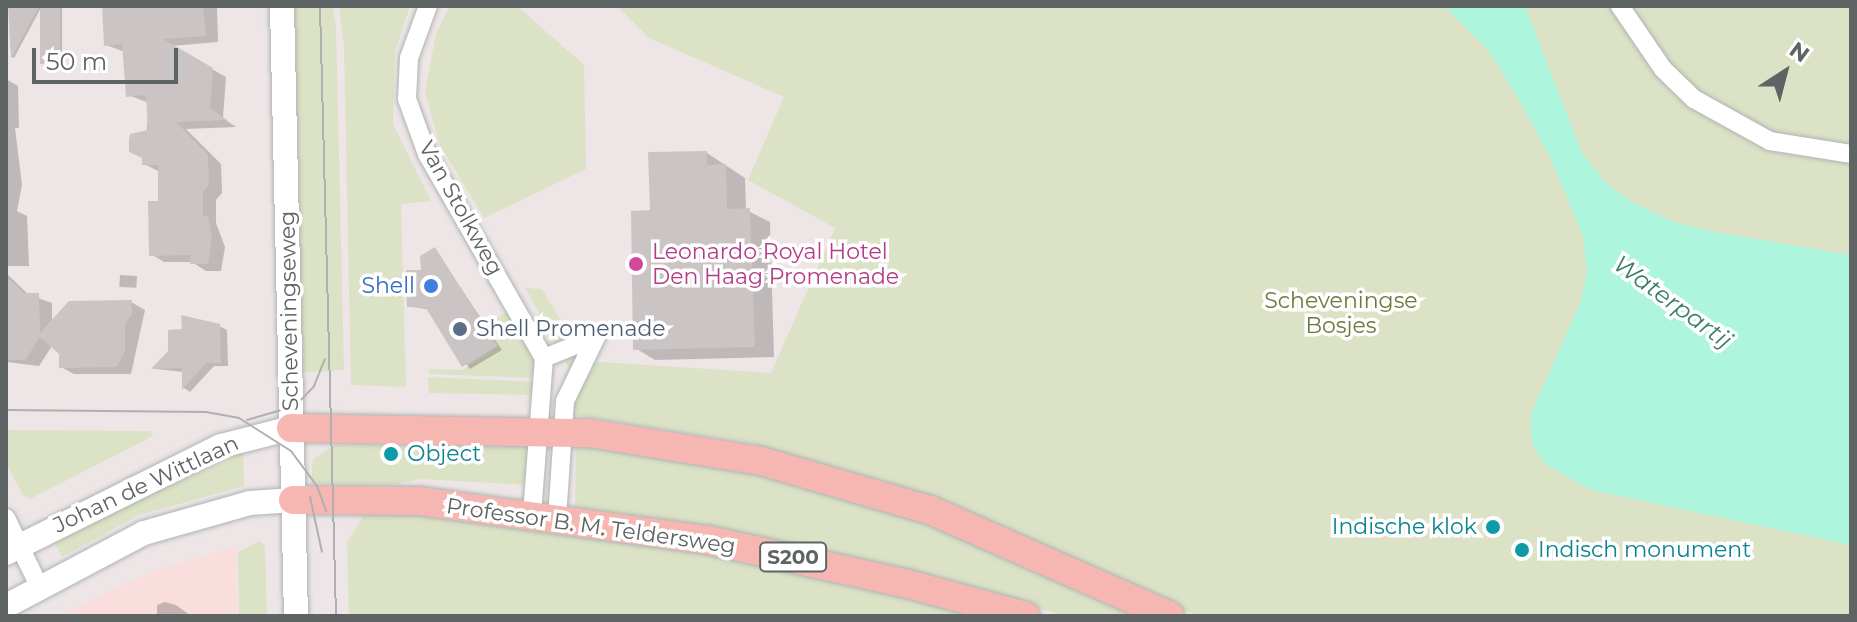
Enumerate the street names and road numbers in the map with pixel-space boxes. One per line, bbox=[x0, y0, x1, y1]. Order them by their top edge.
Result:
street label: Van Stolkweg bbox=[413, 136, 509, 280]
street label: Scheveningseweg bbox=[274, 211, 304, 411]
street label: Johan de Wittlaan bbox=[49, 429, 243, 539]
street label: Professor B. M. Teldersweg bbox=[445, 493, 737, 559]
road number: S200 bbox=[759, 541, 827, 573]

